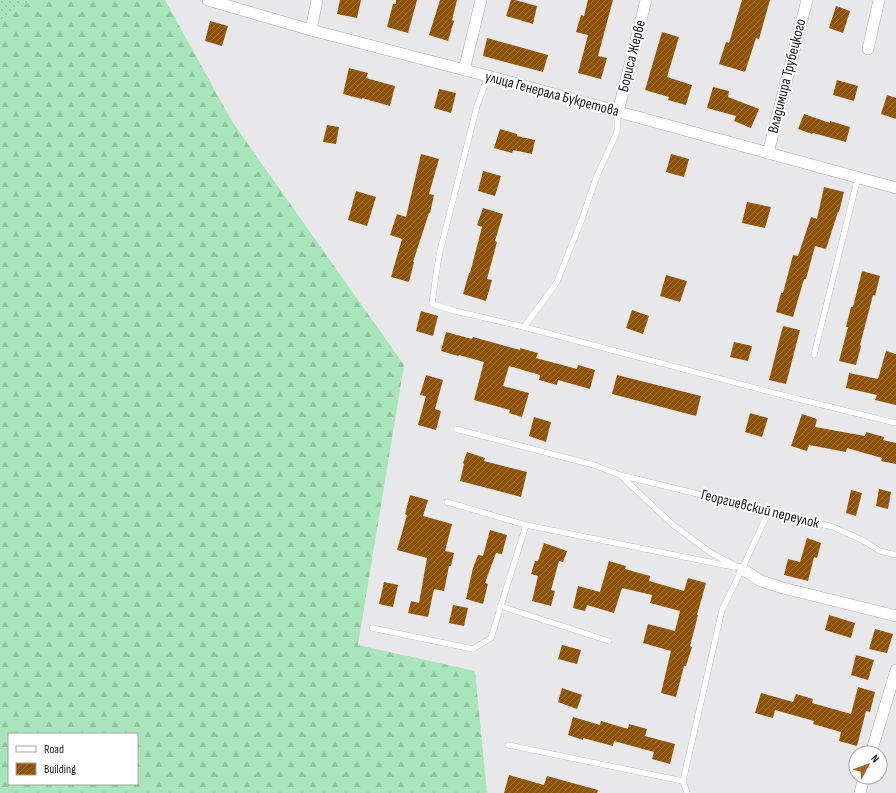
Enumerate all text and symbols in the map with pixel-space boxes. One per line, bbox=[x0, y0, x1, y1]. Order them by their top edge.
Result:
street label: Владимира Трубецкого bbox=[764, 17, 810, 135]
street label: Бориса Жерве bbox=[614, 18, 650, 94]
street label: улица Генерала Букретова bbox=[483, 67, 621, 121]
street label: Георгиевский переулок bbox=[699, 485, 821, 533]
legend bbox=[8, 733, 138, 785]
text: Road bbox=[44, 742, 64, 757]
north arrow bbox=[848, 745, 888, 785]
text: N bbox=[868, 752, 882, 765]
text: Building bbox=[44, 762, 76, 777]

